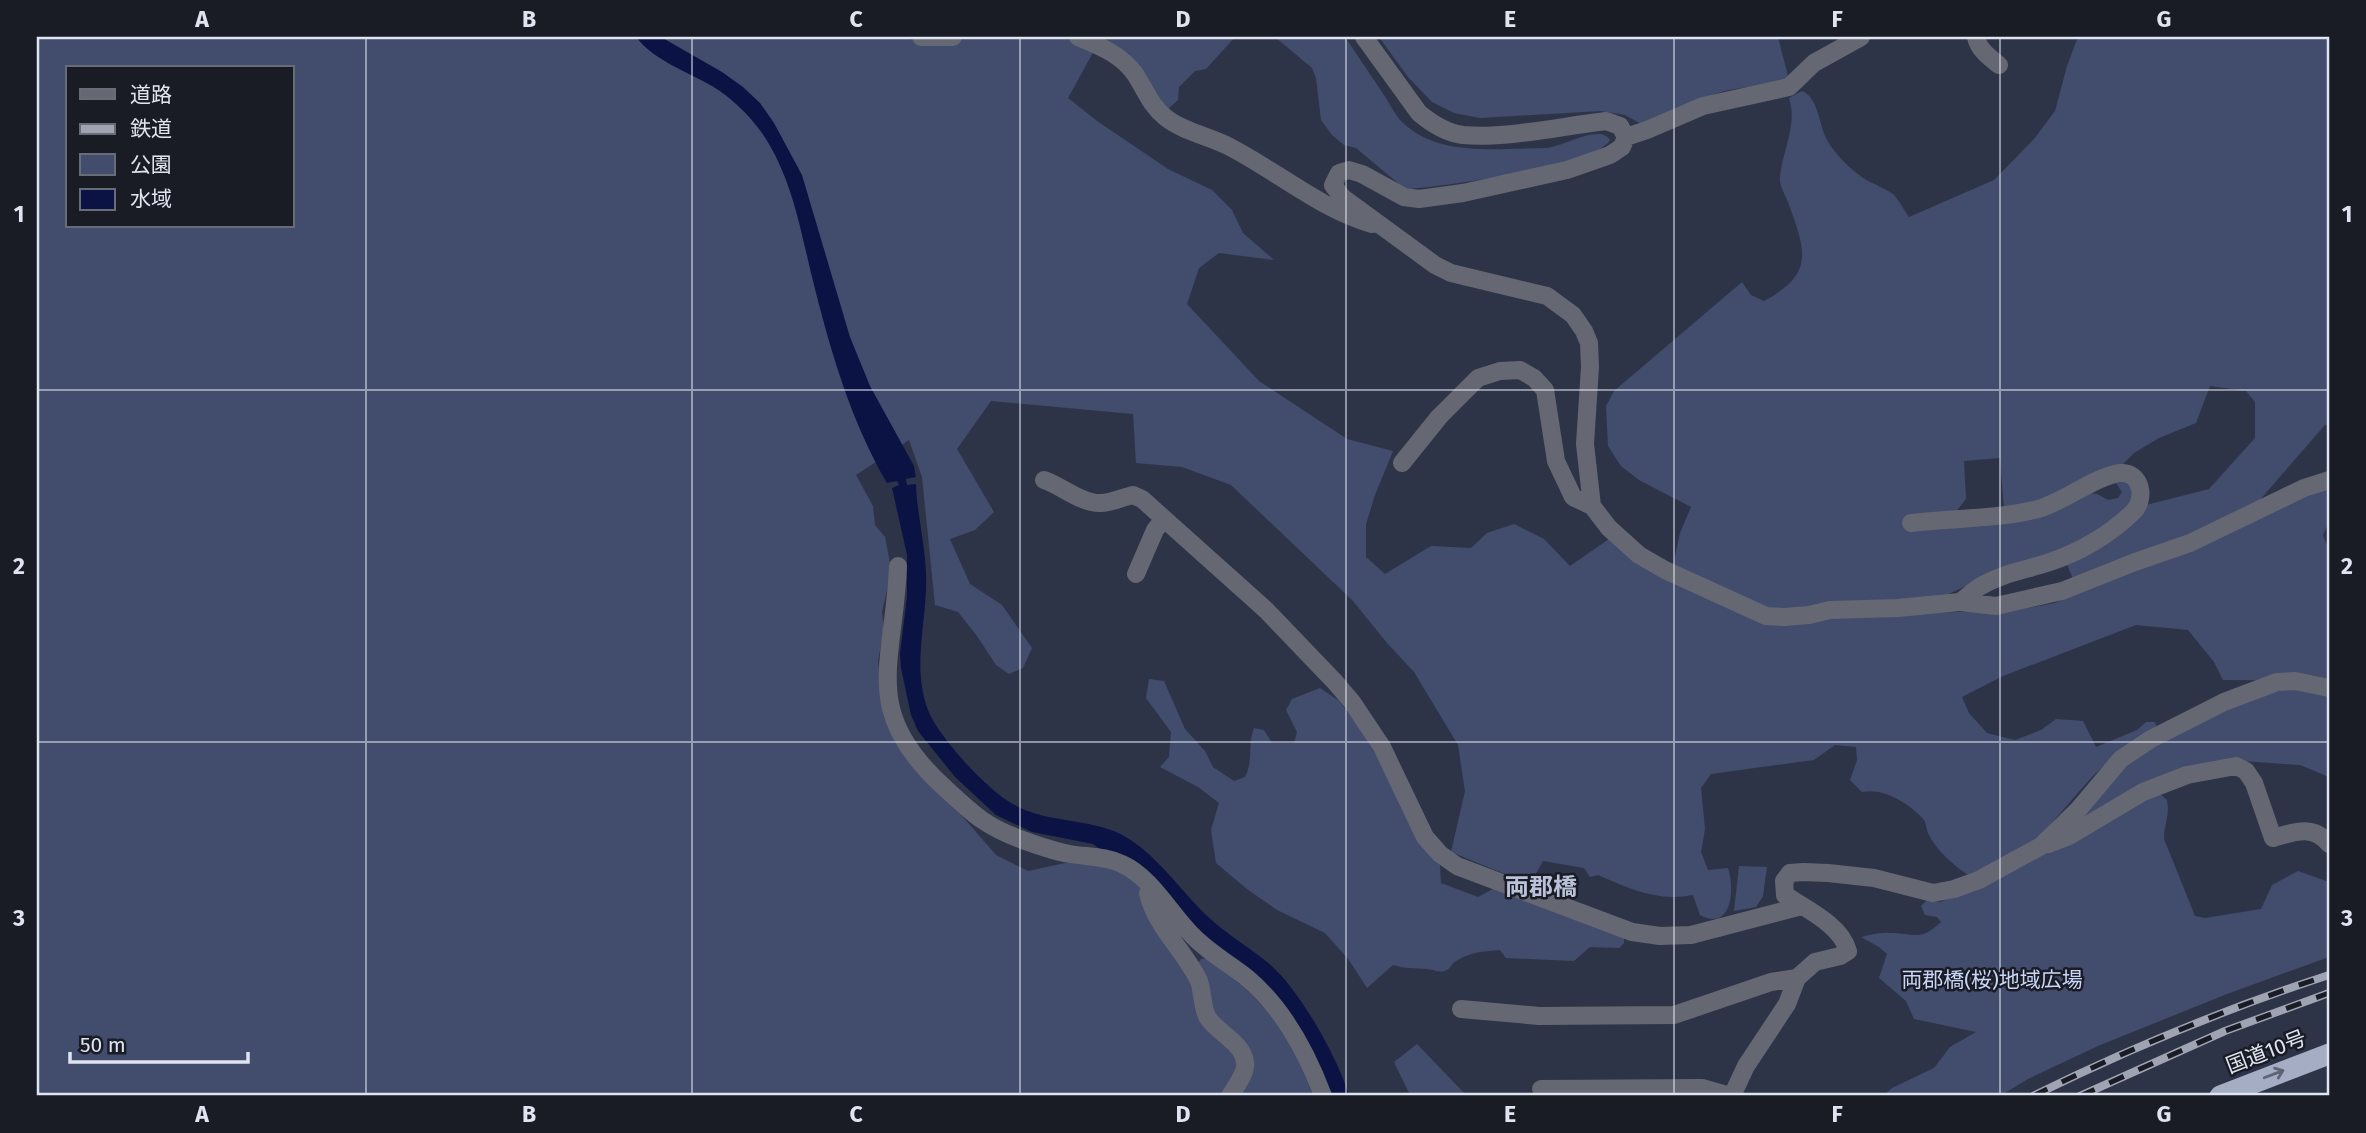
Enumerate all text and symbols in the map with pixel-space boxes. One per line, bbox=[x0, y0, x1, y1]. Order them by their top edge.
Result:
text: A bbox=[194, 5, 209, 33]
text: B bbox=[522, 5, 536, 33]
text: C bbox=[849, 5, 863, 33]
text: D bbox=[1176, 5, 1191, 33]
text: E bbox=[1504, 5, 1516, 33]
text: F bbox=[1831, 5, 1843, 33]
text: G bbox=[2157, 5, 2171, 33]
legend bbox=[66, 66, 294, 228]
text: 道路 bbox=[130, 82, 172, 108]
text: 鉄道 bbox=[130, 116, 172, 142]
text: 公園 bbox=[130, 152, 172, 178]
text: 水域 bbox=[130, 186, 172, 212]
text: 1 bbox=[14, 200, 24, 228]
text: 1 bbox=[2342, 200, 2352, 228]
text: 2 bbox=[13, 552, 25, 580]
text: 2 bbox=[2341, 552, 2353, 580]
district label: 両郡橋 bbox=[1505, 873, 1577, 901]
text: 3 bbox=[12, 904, 25, 932]
text: 3 bbox=[2340, 904, 2353, 932]
park label: 両郡橋(桜)地域広場 bbox=[1901, 967, 2083, 993]
scale bar bbox=[70, 1021, 248, 1065]
street label: 国道10号 bbox=[2222, 1025, 2310, 1079]
text: 50 m bbox=[80, 1032, 126, 1058]
one-way arrow bbox=[2263, 1067, 2285, 1080]
text: A bbox=[194, 1100, 209, 1128]
text: B bbox=[522, 1100, 536, 1128]
text: C bbox=[849, 1100, 863, 1128]
text: D bbox=[1176, 1100, 1191, 1128]
text: E bbox=[1504, 1100, 1516, 1128]
text: F bbox=[1831, 1100, 1843, 1128]
text: G bbox=[2157, 1100, 2171, 1128]

